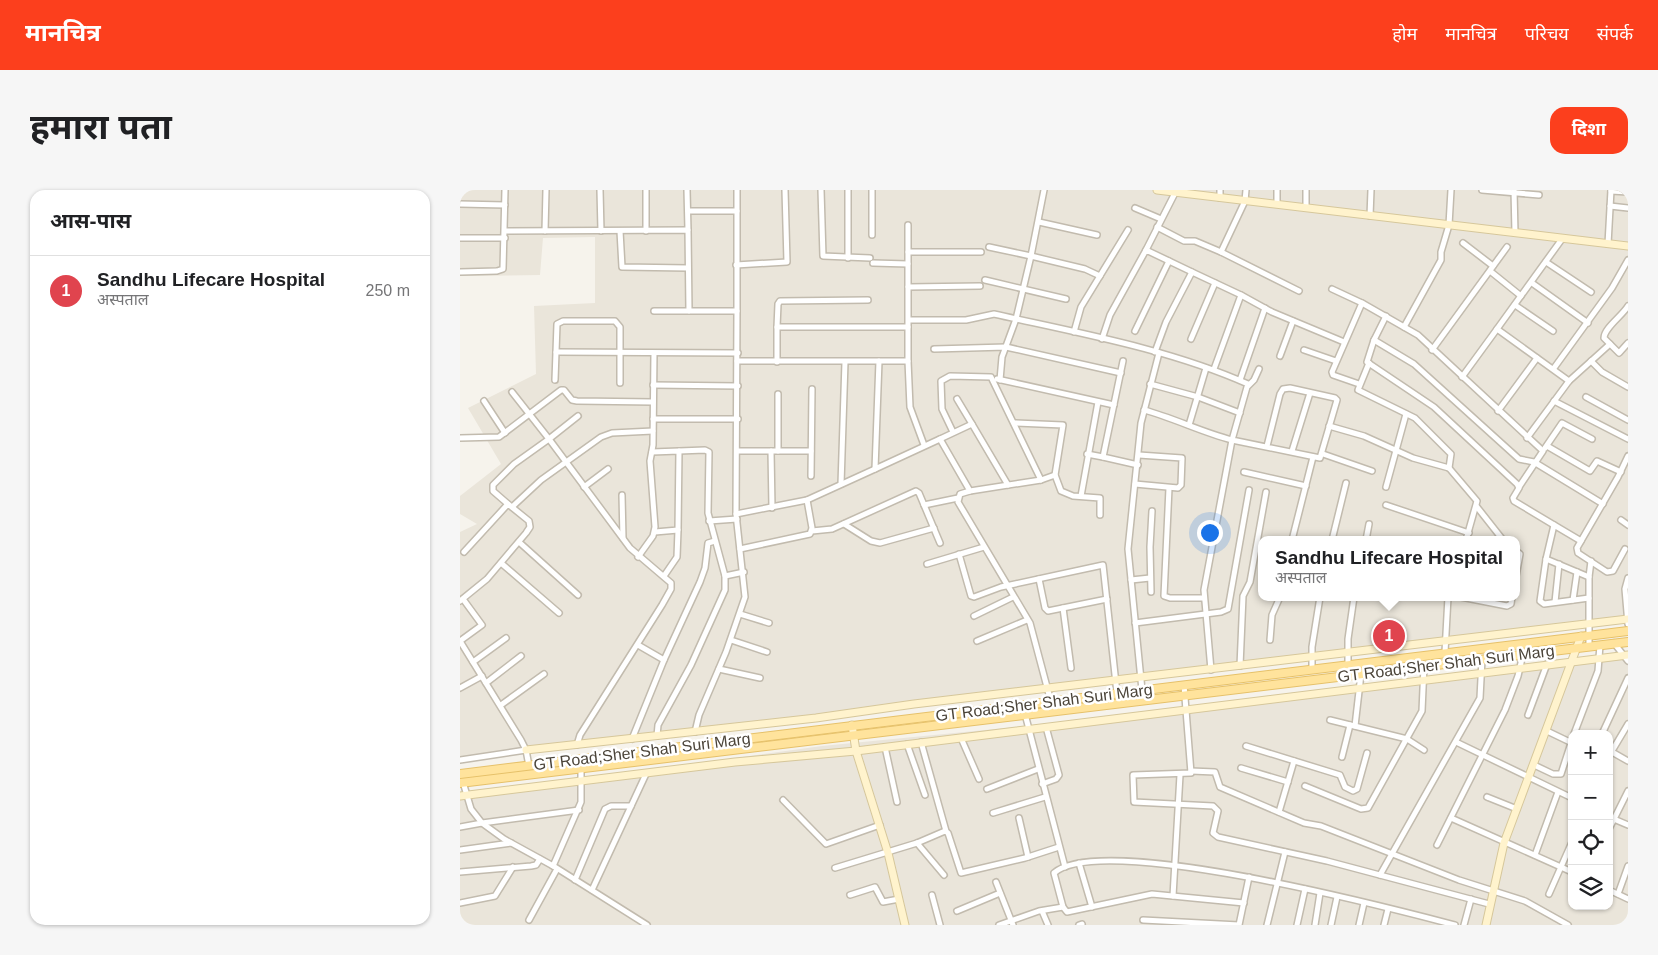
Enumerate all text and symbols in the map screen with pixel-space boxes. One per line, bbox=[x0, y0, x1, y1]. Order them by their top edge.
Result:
text: मानचित्र bbox=[25, 19, 101, 46]
text: होम bbox=[1392, 24, 1417, 44]
text: मानचित्र bbox=[1445, 24, 1497, 44]
text: परिचय bbox=[1525, 24, 1569, 44]
text: संपर्क bbox=[1597, 24, 1633, 44]
text: हमारा पता bbox=[30, 107, 172, 146]
button: दिशा bbox=[1550, 107, 1628, 154]
text: आस-पास bbox=[50, 209, 131, 232]
text: Sandhu Lifecare Hospital bbox=[97, 269, 325, 290]
text: 1 bbox=[62, 282, 70, 299]
text: 250 m bbox=[366, 282, 410, 299]
text: अस्पताल bbox=[97, 291, 149, 308]
your location bbox=[1197, 520, 1223, 546]
popup bbox=[1258, 536, 1520, 601]
text: Sandhu Lifecare Hospital bbox=[1275, 547, 1503, 568]
text: अस्पताल bbox=[1275, 569, 1327, 586]
pin: 1 bbox=[1373, 617, 1405, 655]
street label: GT Road;Sher Shah Suri Marg bbox=[1337, 642, 1556, 685]
street label: GT Road;Sher Shah Suri Marg bbox=[935, 681, 1154, 724]
street label: GT Road;Sher Shah Suri Marg bbox=[533, 730, 752, 773]
map controls bbox=[1568, 730, 1613, 910]
button: + bbox=[1568, 730, 1613, 775]
button: − bbox=[1568, 775, 1613, 820]
button: locate bbox=[1568, 820, 1613, 865]
button: layers bbox=[1568, 865, 1613, 910]

